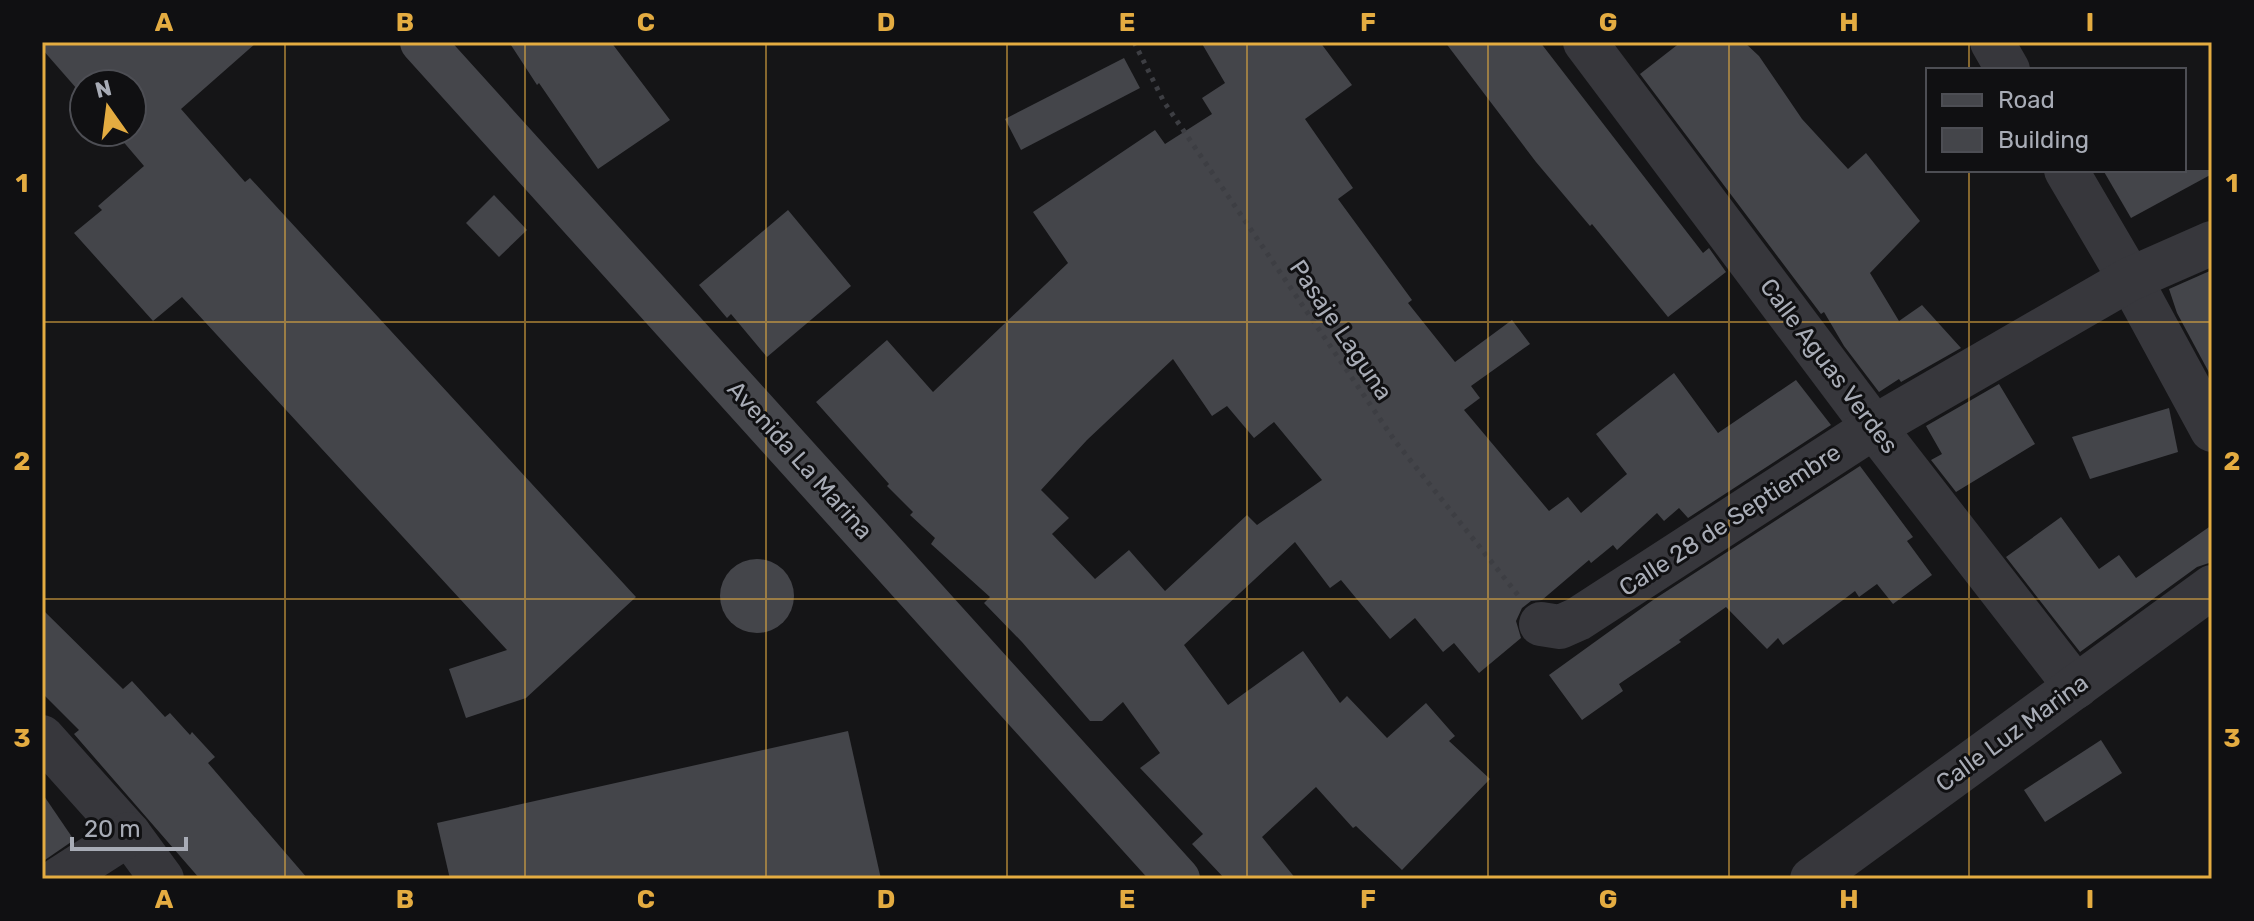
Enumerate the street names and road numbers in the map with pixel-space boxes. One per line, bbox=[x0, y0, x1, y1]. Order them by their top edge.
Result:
street label: Pasaje Laguna bbox=[1284, 255, 1398, 405]
street label: Calle Aguas Verdes bbox=[1754, 273, 1904, 459]
street label: Avenida La Marina bbox=[722, 375, 878, 545]
street label: Calle 28 de Septiembre bbox=[1614, 438, 1846, 602]
street label: Calle Luz Marina bbox=[1931, 669, 2093, 797]

